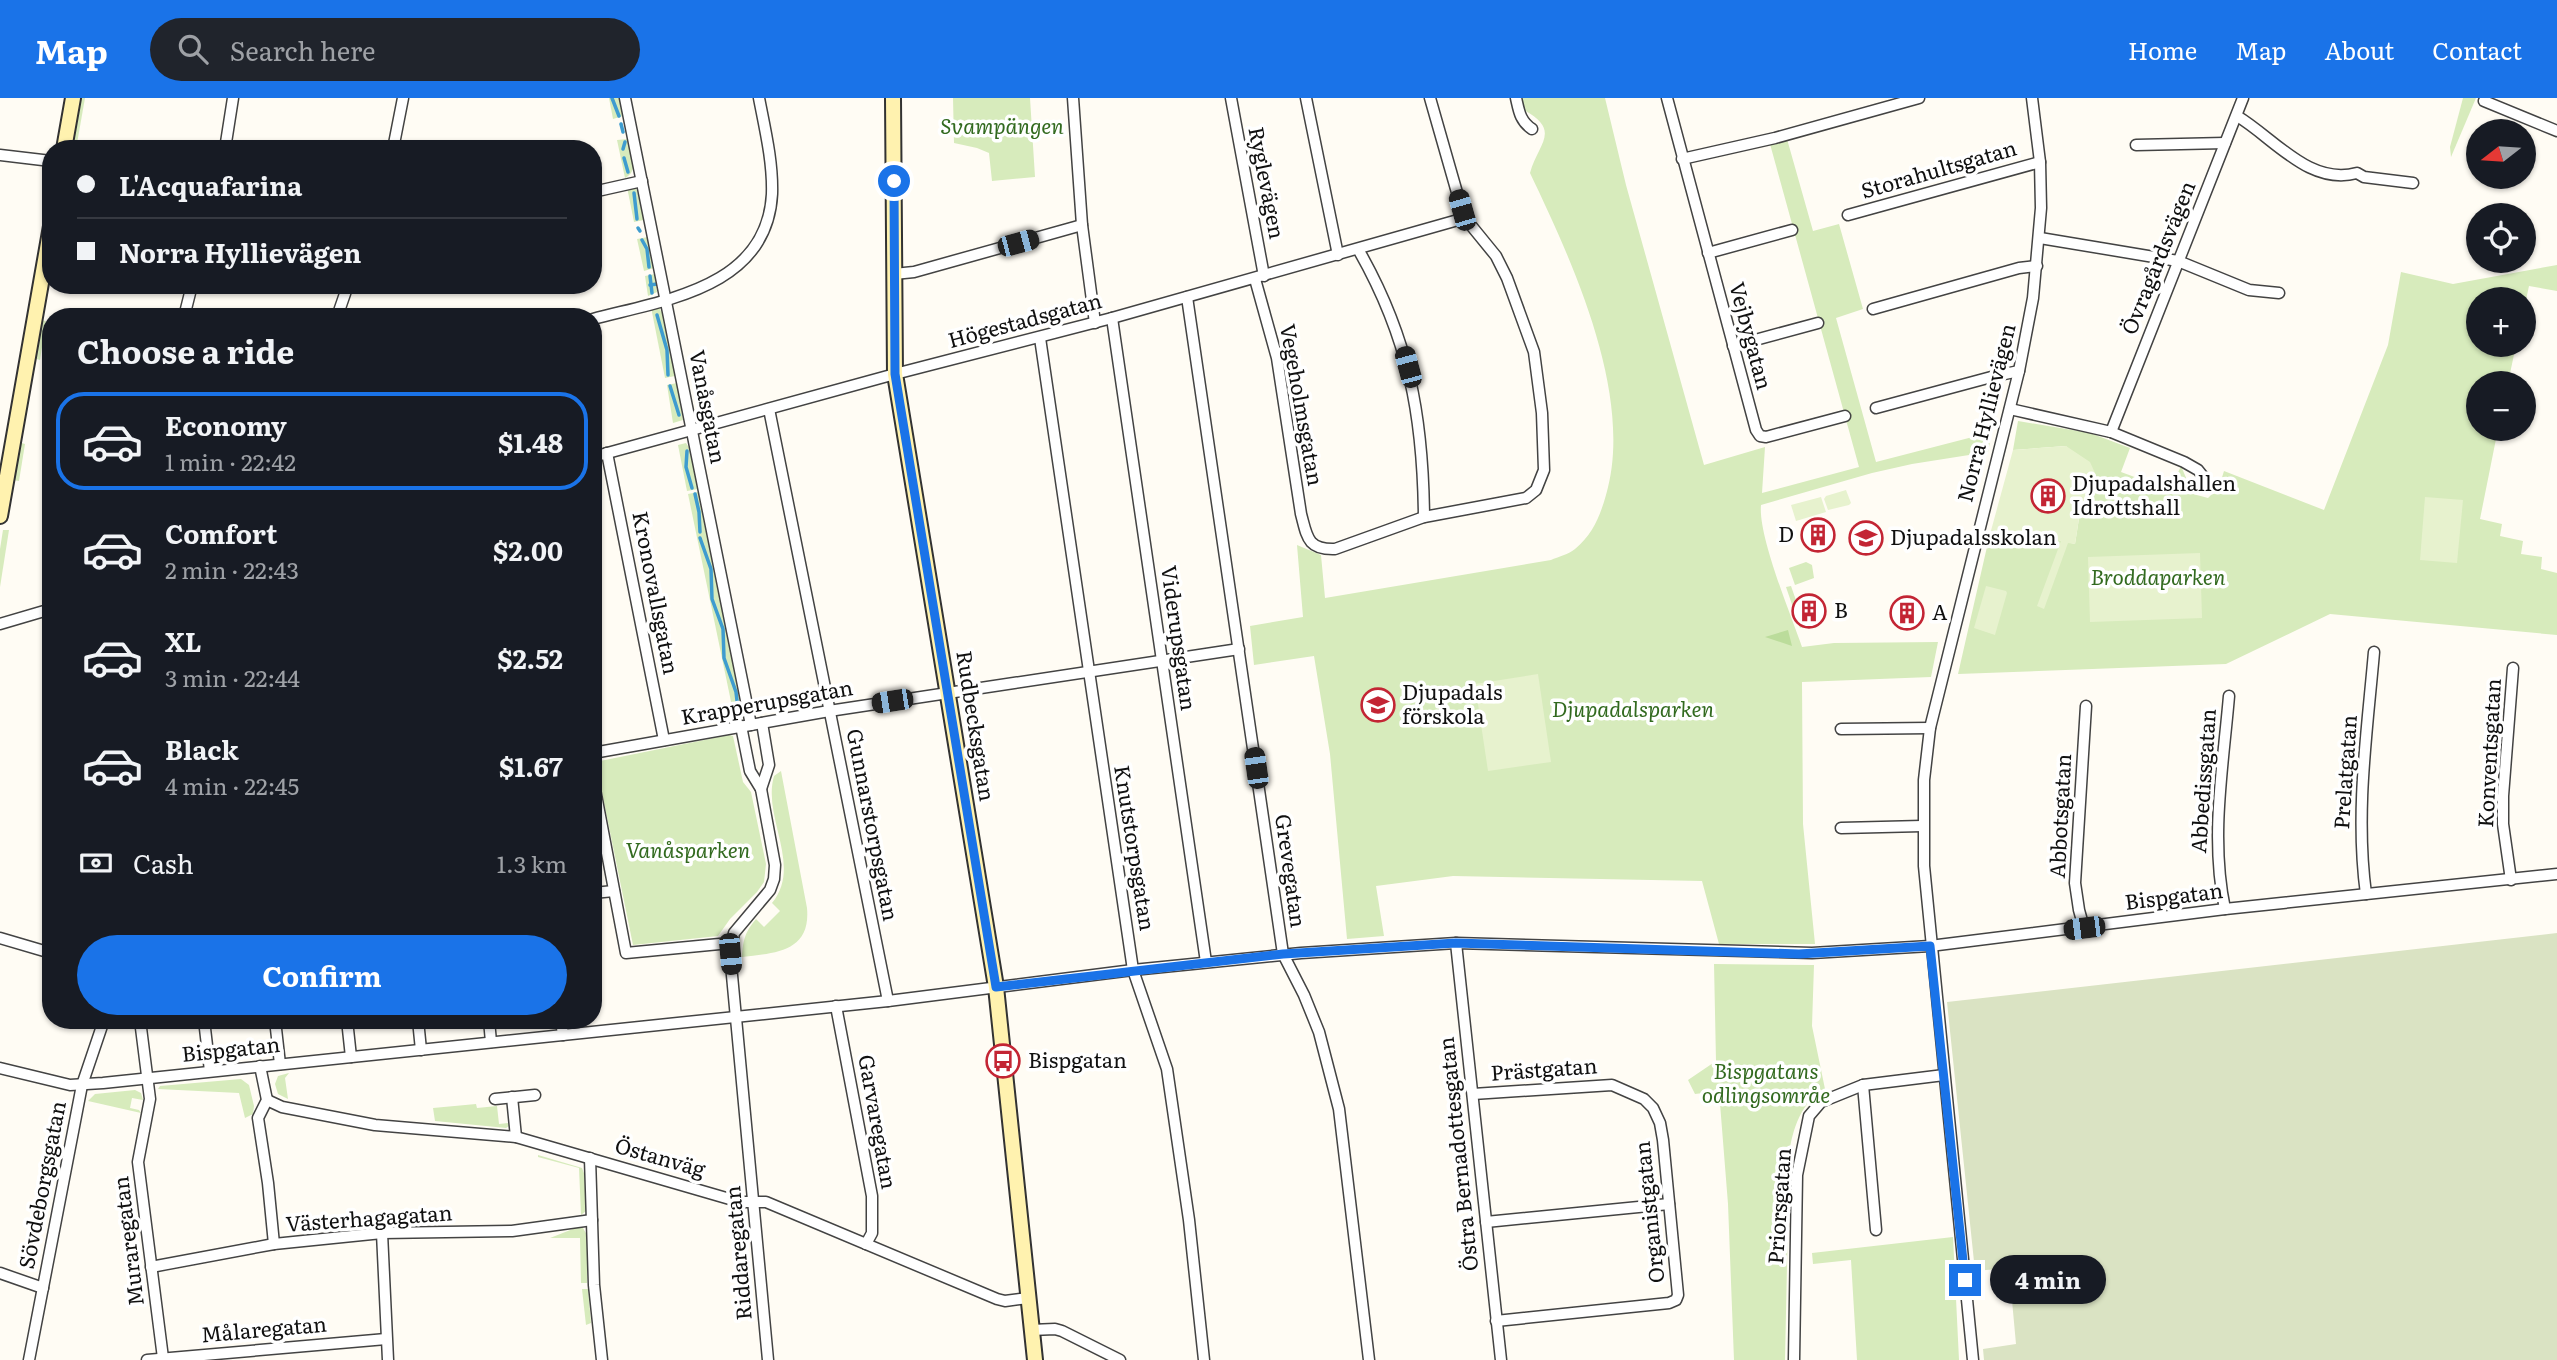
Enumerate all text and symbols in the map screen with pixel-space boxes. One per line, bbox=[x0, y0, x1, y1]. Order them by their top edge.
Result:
search box bbox=[150, 18, 640, 81]
text: Map bbox=[35, 25, 108, 74]
icon: search bbox=[174, 30, 212, 68]
text: Search here bbox=[230, 30, 376, 69]
text: Home bbox=[2128, 32, 2197, 67]
text: Map bbox=[2235, 32, 2286, 67]
text: About bbox=[2324, 32, 2394, 67]
text: Contact bbox=[2432, 32, 2522, 67]
park label: Svampängen bbox=[940, 109, 1064, 140]
north arrow bbox=[2466, 119, 2536, 189]
map controls bbox=[2466, 119, 2536, 441]
street label: Ryglevägen bbox=[1242, 124, 1295, 241]
street label: Storahultsgatan bbox=[1857, 131, 2020, 205]
text: L'Acquafarina bbox=[119, 165, 302, 204]
route start bbox=[878, 165, 910, 197]
street label: Övragårdsvägen bbox=[2112, 175, 2202, 339]
car bbox=[1447, 187, 1478, 233]
button: locate bbox=[2466, 203, 2536, 273]
car bbox=[995, 227, 1042, 259]
text: Norra Hyllievägen bbox=[119, 232, 361, 271]
street label: Vejbygatan bbox=[1723, 278, 1782, 393]
street label: Högestadsgatan bbox=[944, 283, 1105, 354]
button: + bbox=[2466, 287, 2536, 357]
street label: Norra Hyllievägen bbox=[1947, 320, 2022, 505]
street label: Vegeholmsgatan bbox=[1274, 321, 1333, 488]
text: Choose a ride bbox=[77, 326, 294, 374]
car bbox=[1393, 344, 1424, 390]
street label: Vanåsgatan bbox=[683, 347, 736, 466]
button: − bbox=[2466, 371, 2536, 441]
text: Economy bbox=[165, 405, 287, 444]
icon: car bbox=[81, 410, 144, 473]
text: $1.48 bbox=[498, 422, 563, 461]
text: 1 min · 22:42 bbox=[165, 444, 296, 478]
place label: Djupadalshallen Idrottshall bbox=[2072, 466, 2236, 521]
building icon: Djupadalshallen Idrottshall bbox=[2029, 477, 2067, 515]
street label: Kronovallsgatan bbox=[626, 508, 689, 677]
text: Comfort bbox=[165, 513, 277, 552]
building icon: D bbox=[1799, 516, 1837, 554]
place label: D bbox=[1778, 517, 1794, 548]
icon: car bbox=[81, 518, 144, 581]
school or university icon: Djupadalsskolan bbox=[1847, 519, 1885, 557]
place label: Djupadalsskolan bbox=[1890, 520, 2057, 551]
text: $2.00 bbox=[493, 530, 563, 569]
text: 2 min · 22:43 bbox=[165, 552, 299, 586]
park label: Broddaparken bbox=[2091, 560, 2226, 591]
street label: Viderupsgatan bbox=[1155, 563, 1206, 712]
building icon: B bbox=[1790, 592, 1828, 630]
place label: B bbox=[1834, 593, 1848, 624]
building icon: A bbox=[1888, 594, 1926, 632]
place label: A bbox=[1932, 595, 1948, 626]
text: XL bbox=[165, 621, 202, 660]
icon: car bbox=[81, 626, 144, 689]
text: $2.52 bbox=[497, 638, 563, 677]
street label: Rudbecksgatan bbox=[950, 648, 1005, 803]
text: 3 min · 22:44 bbox=[165, 660, 300, 694]
street label: Krapperupsgatan bbox=[678, 670, 855, 731]
place label: Djupadals förskola bbox=[1402, 675, 1503, 730]
street label: Konventsgatan bbox=[2468, 677, 2507, 828]
school or university icon: Djupadals förskola bbox=[1359, 686, 1397, 724]
car bbox=[870, 687, 915, 715]
park label: Djupadalsparken bbox=[1552, 692, 1715, 723]
street label: Abbedissgatan bbox=[2181, 707, 2222, 854]
street label: Prelatgatan bbox=[2324, 713, 2363, 830]
street label: Gunnarstorpsgatan bbox=[841, 726, 908, 923]
text: Black bbox=[165, 729, 239, 768]
icon: car bbox=[81, 734, 144, 797]
text: $1.67 bbox=[499, 746, 563, 785]
car bbox=[1243, 746, 1270, 790]
street label: Abbotsgatan bbox=[2040, 753, 2077, 879]
street label: Knutstorpsgatan bbox=[1108, 763, 1165, 933]
text: 4 min · 22:45 bbox=[165, 768, 299, 802]
street label: Grevegatan bbox=[1269, 812, 1316, 930]
park label: Vanåsparken bbox=[626, 833, 751, 864]
text: Cash bbox=[133, 843, 194, 882]
icon: cash bbox=[77, 844, 115, 882]
text: 1.3 km bbox=[497, 846, 567, 880]
street label: Bispgatan bbox=[2123, 873, 2225, 916]
car bbox=[2062, 915, 2107, 941]
car bbox=[718, 932, 743, 976]
button: Confirm bbox=[77, 935, 567, 1015]
street label: Bispgatan bbox=[180, 1027, 282, 1068]
street label: Östra Bernadottesgatan bbox=[1429, 1036, 1484, 1273]
bus stop icon: Bispgatan bbox=[984, 1042, 1022, 1080]
place label: Bispgatan bbox=[1028, 1043, 1127, 1074]
street label: Prästgatan bbox=[1489, 1048, 1598, 1087]
street label: Garvaregatan bbox=[852, 1052, 907, 1191]
park label: Bispgatans odlingsområe bbox=[1702, 1054, 1830, 1109]
street label: Sövdeborgsgatan bbox=[9, 1098, 72, 1271]
street label: Östanväg bbox=[612, 1128, 710, 1183]
street label: Organistgatan bbox=[1625, 1140, 1670, 1285]
street label: Priorsgatan bbox=[1758, 1147, 1797, 1265]
street label: Muraregatan bbox=[103, 1175, 150, 1308]
street label: Riddaregatan bbox=[715, 1185, 758, 1322]
street label: Västerhagagatan bbox=[284, 1195, 453, 1238]
callout: 4 min bbox=[1990, 1256, 2105, 1304]
text: 4 min bbox=[2015, 1262, 2081, 1296]
route end bbox=[1949, 1264, 1981, 1296]
street label: Målaregatan bbox=[200, 1307, 328, 1348]

